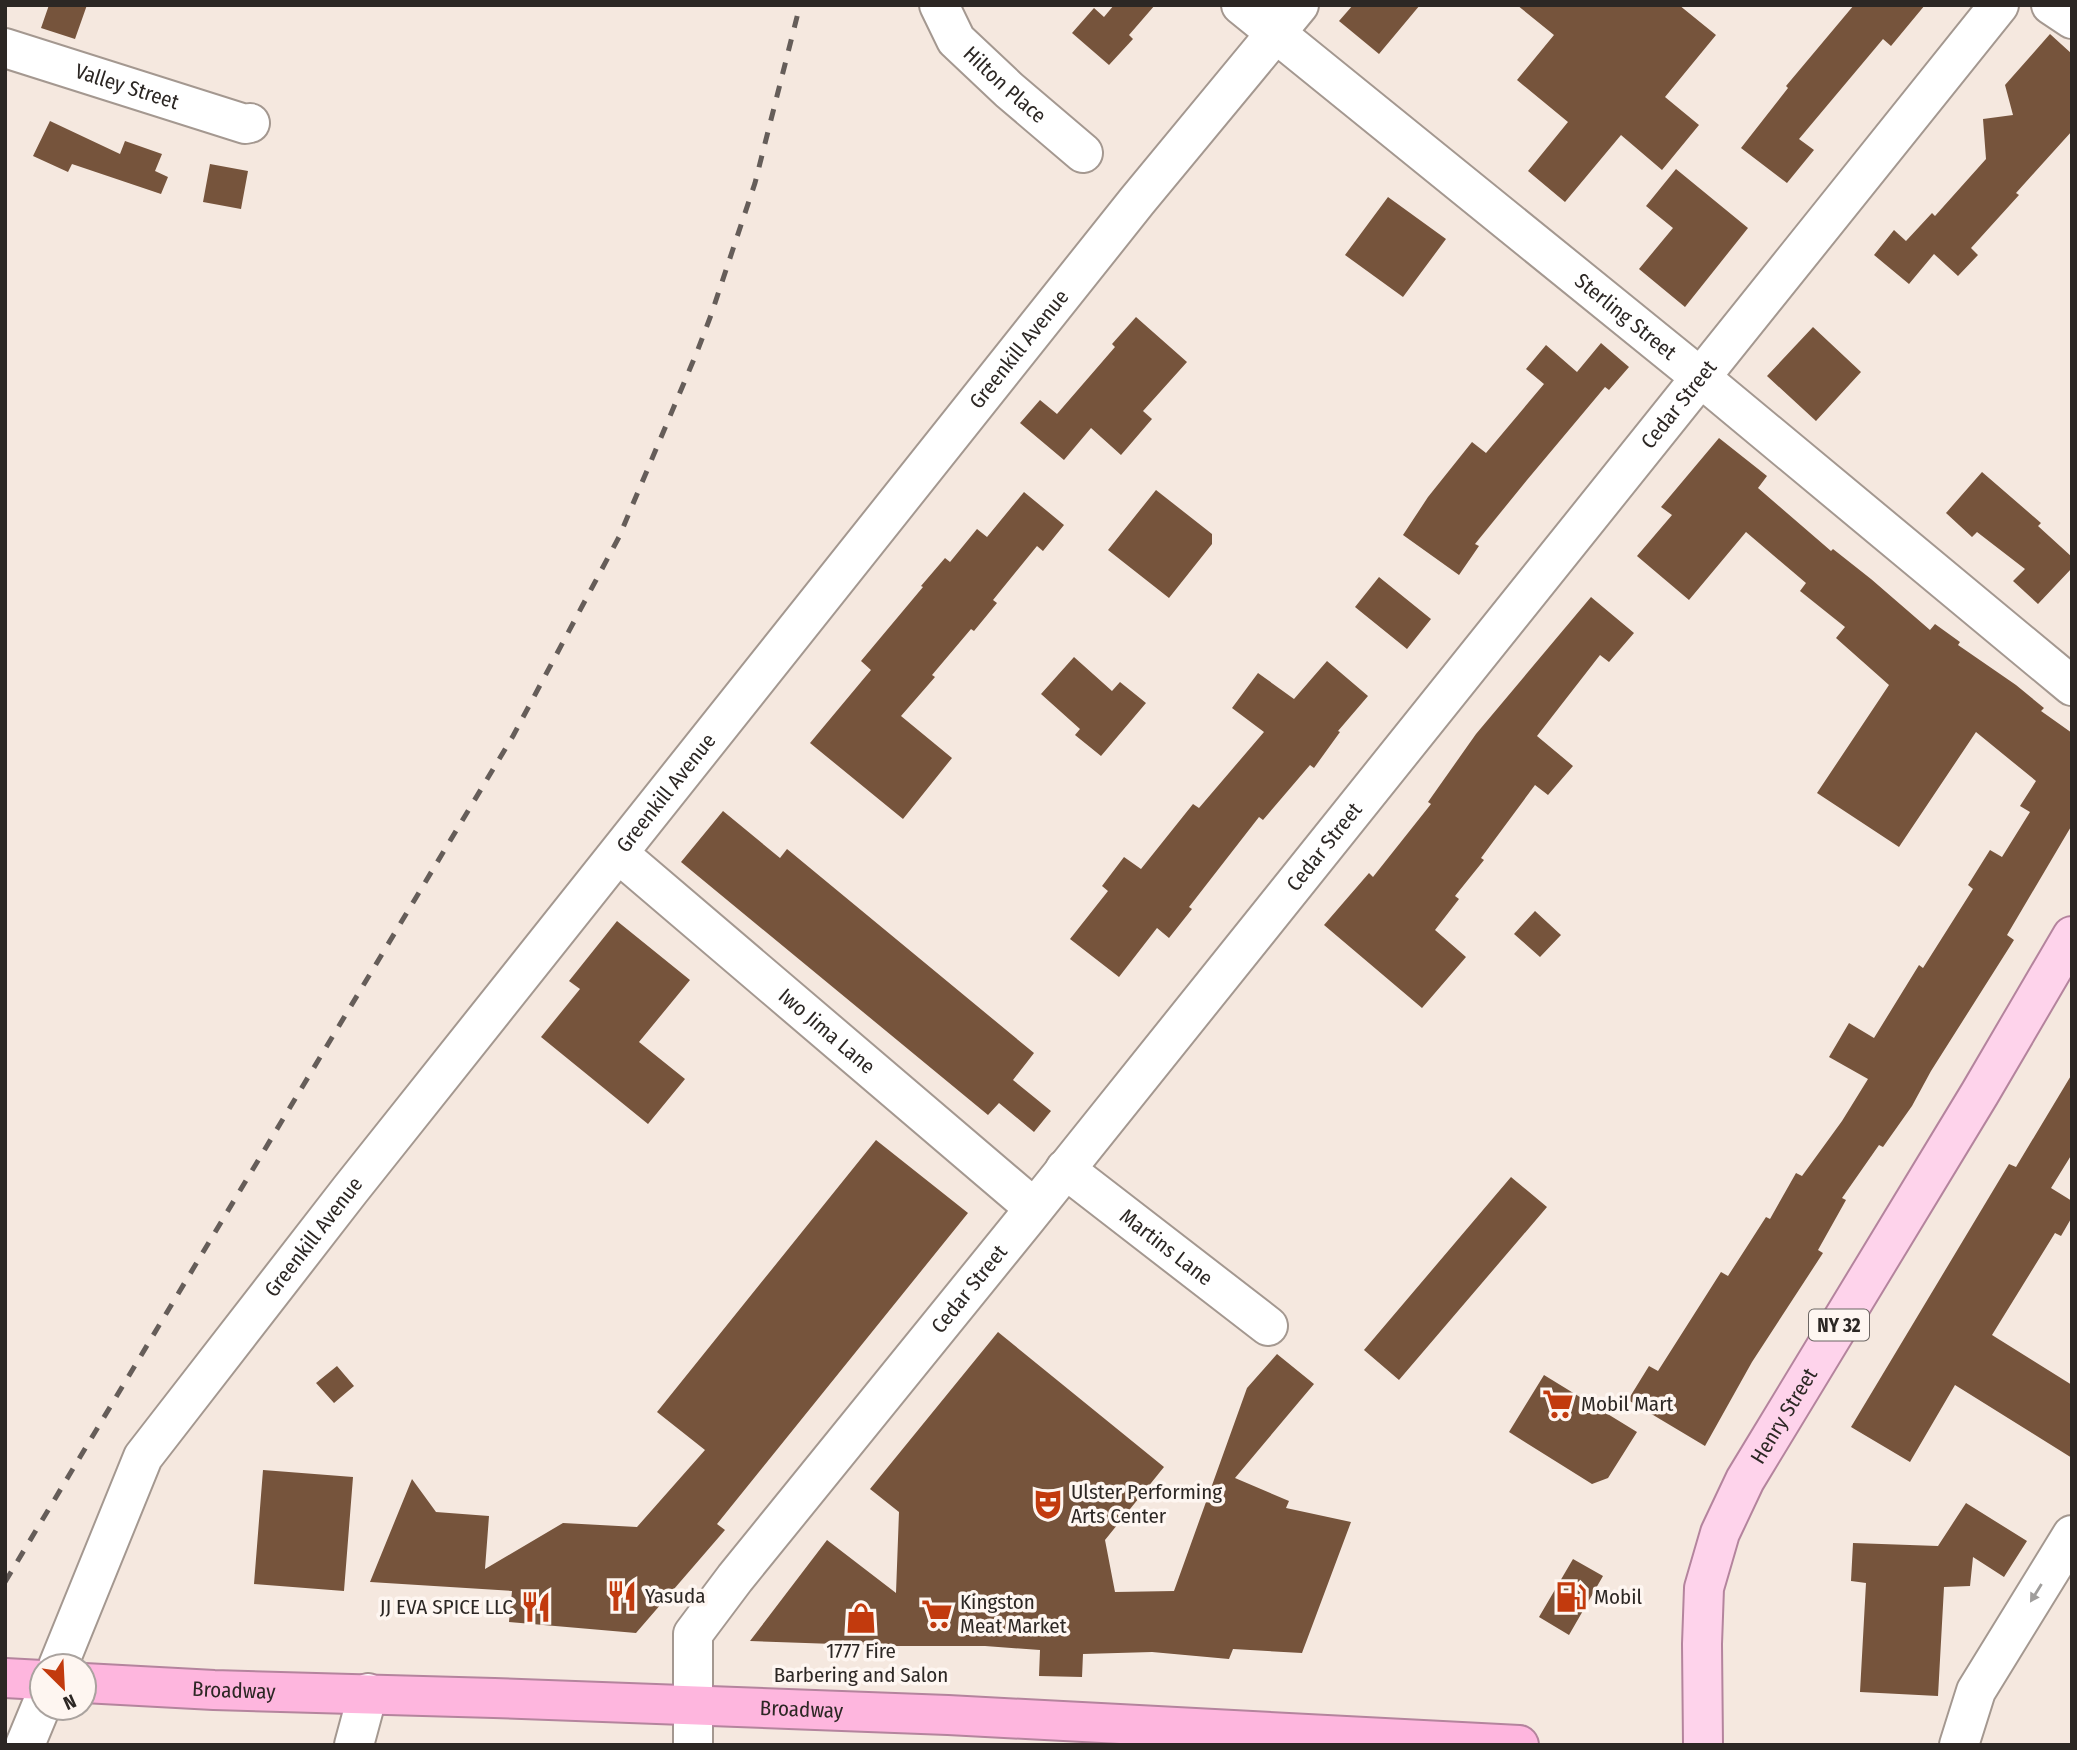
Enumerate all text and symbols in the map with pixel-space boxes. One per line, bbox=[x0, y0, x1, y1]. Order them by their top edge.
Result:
street label: Hilton Place bbox=[958, 41, 1051, 129]
street label: Valley Street bbox=[72, 58, 182, 115]
street label: Sterling Street bbox=[1570, 268, 1682, 366]
street label: Greenkill Avenue bbox=[964, 284, 1074, 414]
street label: Cedar Street bbox=[1636, 355, 1722, 454]
street label: Greenkill Avenue bbox=[611, 728, 721, 858]
street label: Cedar Street bbox=[1281, 797, 1368, 896]
street label: Iwo Jima Lane bbox=[773, 983, 880, 1080]
street label: Greenkill Avenue bbox=[259, 1172, 368, 1302]
street label: Martins Lane bbox=[1115, 1203, 1218, 1291]
street label: Cedar Street bbox=[926, 1240, 1013, 1338]
road number: NY 32 bbox=[1809, 1310, 1869, 1340]
street label: Henry Street bbox=[1745, 1363, 1823, 1469]
supermarket icon: Mobil Mart bbox=[1541, 1387, 1575, 1421]
place label: Mobil Mart bbox=[1581, 1391, 1673, 1417]
place label: Ulster Performing Arts Center bbox=[1071, 1479, 1222, 1529]
theatre icon: Ulster Performing Arts Center bbox=[1031, 1487, 1065, 1521]
restaurant icon: Yasuda bbox=[605, 1579, 639, 1613]
fuel station icon: Mobil bbox=[1554, 1580, 1588, 1614]
place label: Yasuda bbox=[645, 1583, 705, 1609]
place label: Mobil bbox=[1594, 1584, 1642, 1610]
one-way arrow bbox=[2029, 1584, 2042, 1603]
place label: Kingston Meat Market bbox=[960, 1589, 1067, 1639]
restaurant icon: JJ EVA SPICE LLC bbox=[519, 1590, 553, 1624]
place label: JJ EVA SPICE LLC bbox=[380, 1594, 513, 1620]
supermarket icon: Kingston Meat Market bbox=[920, 1597, 954, 1631]
shop icon: 1777 Fire Barbering and Salon bbox=[844, 1601, 878, 1635]
place label: 1777 Fire Barbering and Salon bbox=[774, 1638, 948, 1688]
north arrow bbox=[28, 1652, 98, 1722]
street label: Broadway bbox=[191, 1676, 277, 1705]
text: N bbox=[60, 1689, 80, 1715]
street label: Broadway bbox=[759, 1695, 844, 1724]

